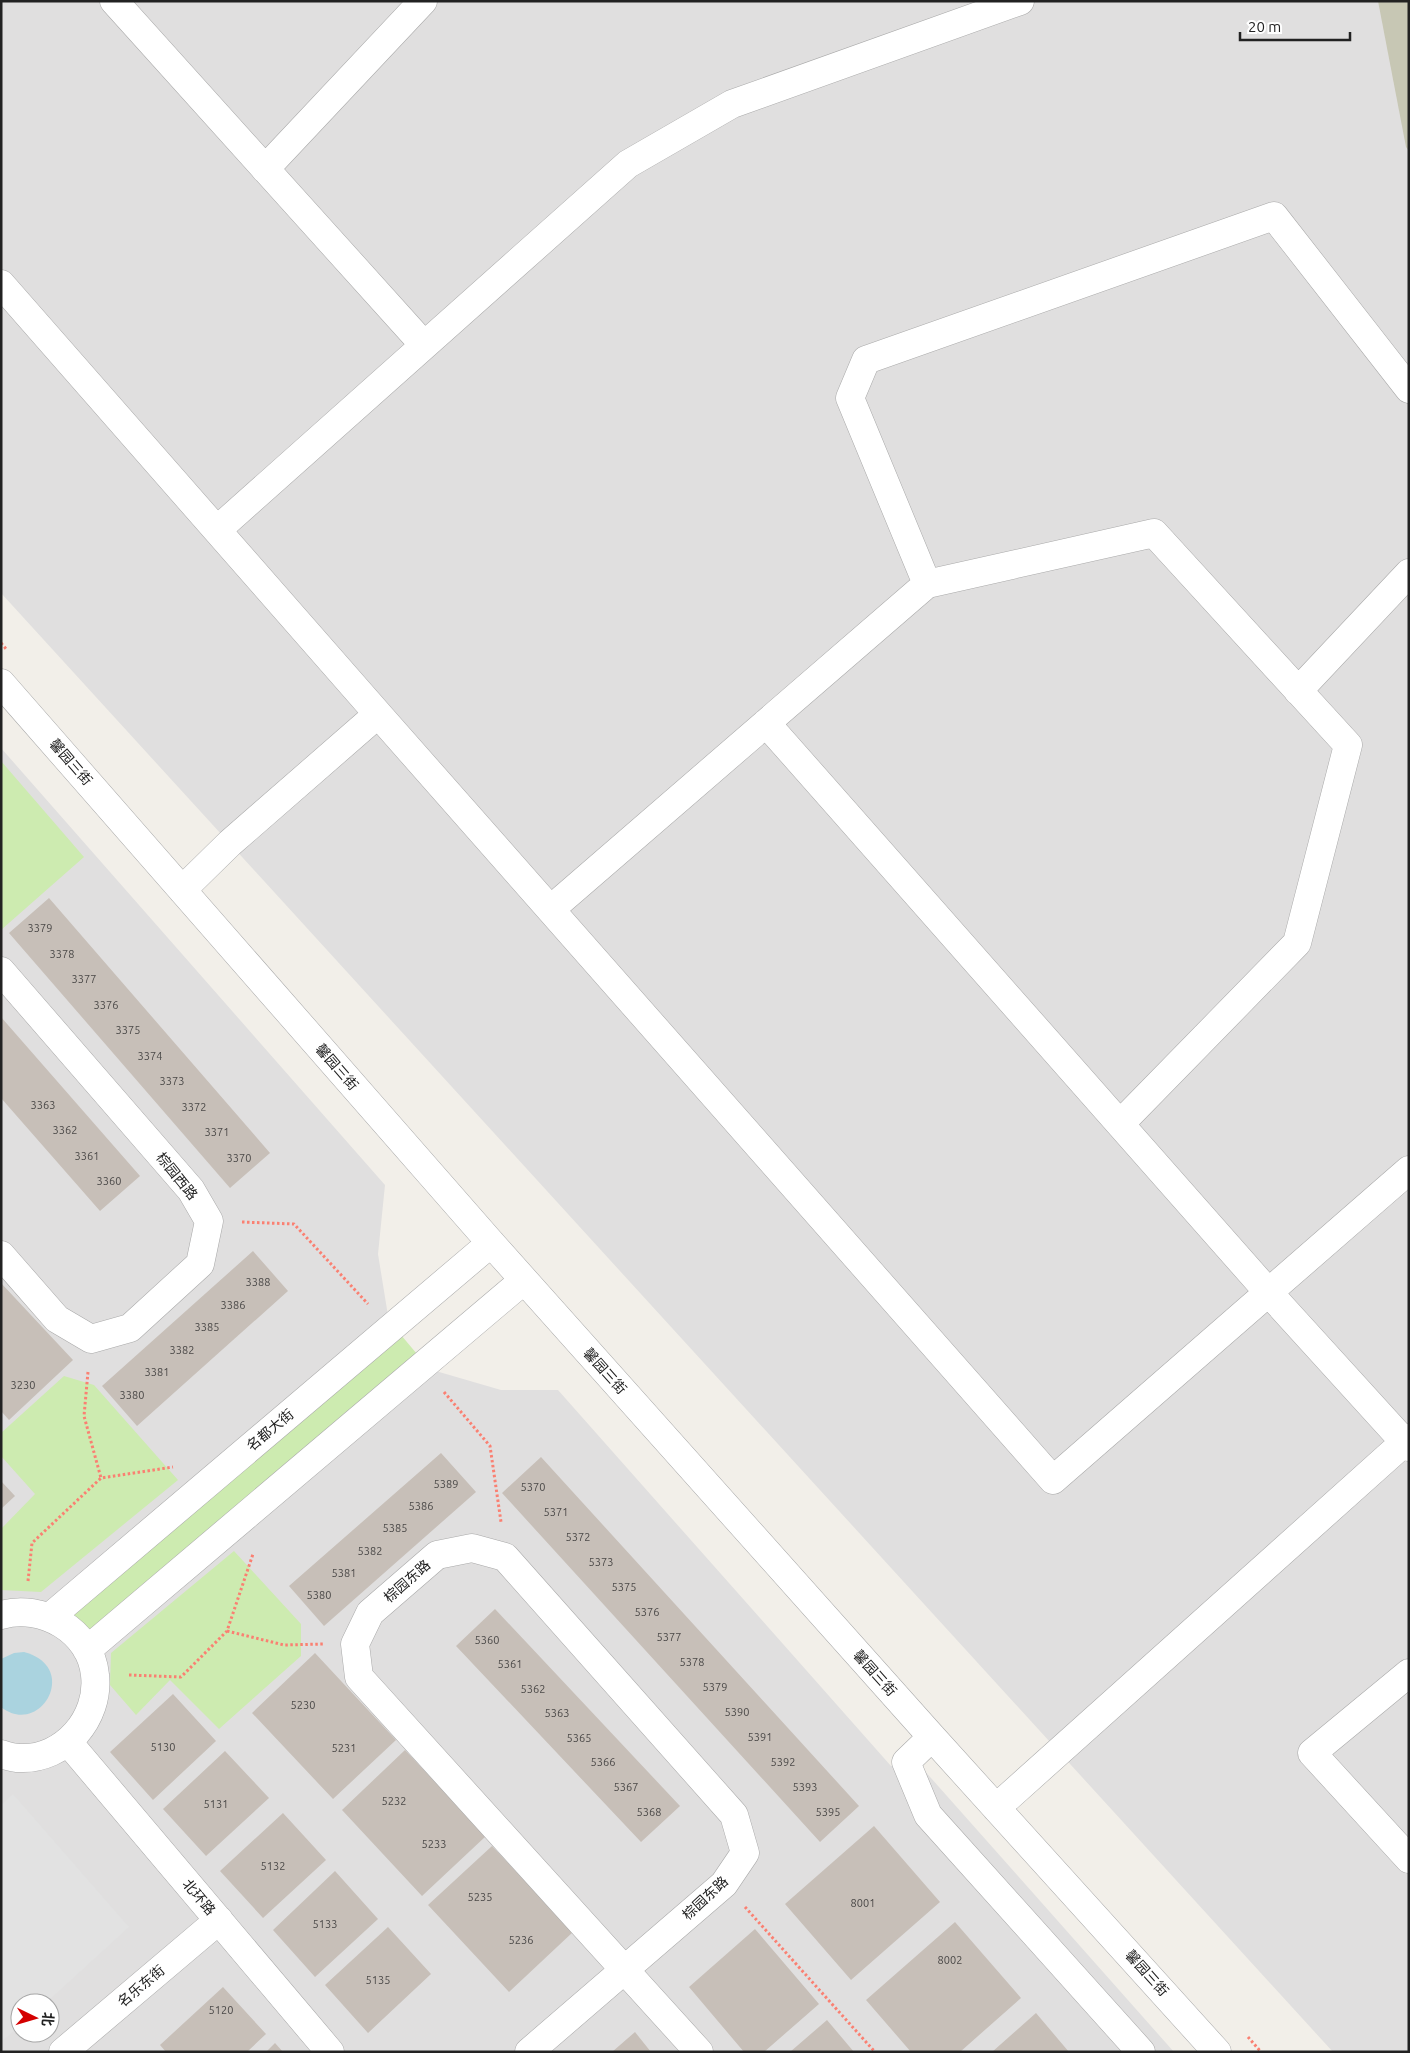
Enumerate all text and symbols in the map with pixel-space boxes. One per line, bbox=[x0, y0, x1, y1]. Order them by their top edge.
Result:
scale bar bbox=[1240, 10, 1350, 42]
text: 20 m bbox=[1248, 18, 1281, 35]
street label: 馨园三街 bbox=[47, 736, 95, 788]
house number: 3379 bbox=[28, 922, 52, 934]
house number: 3378 bbox=[50, 948, 74, 960]
house number: 3377 bbox=[72, 973, 96, 985]
house number: 3376 bbox=[94, 999, 118, 1011]
house number: 3375 bbox=[116, 1024, 140, 1036]
street label: 馨园三街 bbox=[313, 1041, 361, 1093]
house number: 3374 bbox=[138, 1050, 162, 1062]
house number: 3373 bbox=[160, 1075, 184, 1087]
house number: 3363 bbox=[31, 1099, 55, 1111]
house number: 3372 bbox=[182, 1101, 206, 1113]
house number: 3362 bbox=[53, 1124, 77, 1136]
house number: 3371 bbox=[205, 1126, 229, 1138]
street label: 棕园西路 bbox=[153, 1149, 201, 1203]
house number: 3361 bbox=[75, 1150, 99, 1162]
house number: 3370 bbox=[227, 1152, 251, 1164]
house number: 3360 bbox=[97, 1175, 121, 1187]
house number: 3388 bbox=[246, 1276, 270, 1288]
house number: 3386 bbox=[221, 1299, 245, 1311]
house number: 3385 bbox=[195, 1321, 219, 1333]
house number: 3382 bbox=[170, 1344, 194, 1356]
street label: 馨园三街 bbox=[580, 1345, 630, 1397]
house number: 3381 bbox=[145, 1366, 169, 1378]
house number: 3230 bbox=[11, 1379, 35, 1391]
house number: 3380 bbox=[120, 1389, 144, 1401]
street label: 名都大街 bbox=[243, 1406, 297, 1454]
house number: 5389 bbox=[434, 1478, 458, 1490]
house number: 5370 bbox=[521, 1481, 545, 1493]
house number: 5386 bbox=[409, 1500, 433, 1512]
house number: 5371 bbox=[544, 1506, 568, 1518]
house number: 5385 bbox=[383, 1522, 407, 1534]
house number: 5372 bbox=[566, 1531, 590, 1543]
house number: 5382 bbox=[358, 1545, 382, 1557]
house number: 5373 bbox=[589, 1556, 613, 1568]
street label: 棕园东路 bbox=[381, 1557, 433, 1605]
house number: 5381 bbox=[332, 1567, 356, 1579]
house number: 5375 bbox=[612, 1581, 636, 1593]
house number: 5380 bbox=[307, 1589, 331, 1601]
house number: 5376 bbox=[635, 1606, 659, 1618]
house number: 5377 bbox=[657, 1631, 681, 1643]
house number: 5360 bbox=[475, 1634, 499, 1646]
street label: 馨园三街 bbox=[850, 1647, 900, 1699]
house number: 5378 bbox=[680, 1656, 704, 1668]
house number: 5361 bbox=[498, 1658, 522, 1670]
house number: 5379 bbox=[703, 1681, 727, 1693]
house number: 5362 bbox=[521, 1683, 545, 1695]
house number: 5230 bbox=[291, 1699, 315, 1711]
house number: 5390 bbox=[725, 1706, 749, 1718]
house number: 5363 bbox=[545, 1707, 569, 1719]
house number: 5391 bbox=[748, 1731, 772, 1743]
house number: 5365 bbox=[567, 1732, 591, 1744]
house number: 5130 bbox=[151, 1741, 175, 1753]
house number: 5231 bbox=[332, 1742, 356, 1754]
house number: 5366 bbox=[591, 1756, 615, 1768]
house number: 5392 bbox=[771, 1756, 795, 1768]
house number: 5367 bbox=[614, 1781, 638, 1793]
house number: 5393 bbox=[793, 1781, 817, 1793]
house number: 5232 bbox=[382, 1795, 406, 1807]
house number: 5131 bbox=[204, 1798, 228, 1810]
house number: 5368 bbox=[637, 1806, 661, 1818]
house number: 5395 bbox=[816, 1806, 840, 1818]
house number: 5233 bbox=[422, 1838, 446, 1850]
house number: 5132 bbox=[261, 1860, 285, 1872]
street label: 棕园东路 bbox=[679, 1873, 731, 1923]
street label: 北环路 bbox=[179, 1876, 219, 1918]
house number: 5235 bbox=[468, 1891, 492, 1903]
house number: 8001 bbox=[851, 1897, 875, 1909]
house number: 5133 bbox=[313, 1918, 337, 1930]
house number: 5236 bbox=[509, 1934, 533, 1946]
street label: 馨园三街 bbox=[1122, 1947, 1172, 1999]
house number: 8002 bbox=[938, 1954, 962, 1966]
street label: 名乐东街 bbox=[114, 1962, 168, 2010]
house number: 5135 bbox=[366, 1974, 390, 1986]
north arrow bbox=[10, 1993, 60, 2043]
house number: 5120 bbox=[209, 2004, 233, 2016]
text: 北 bbox=[39, 2011, 57, 2027]

